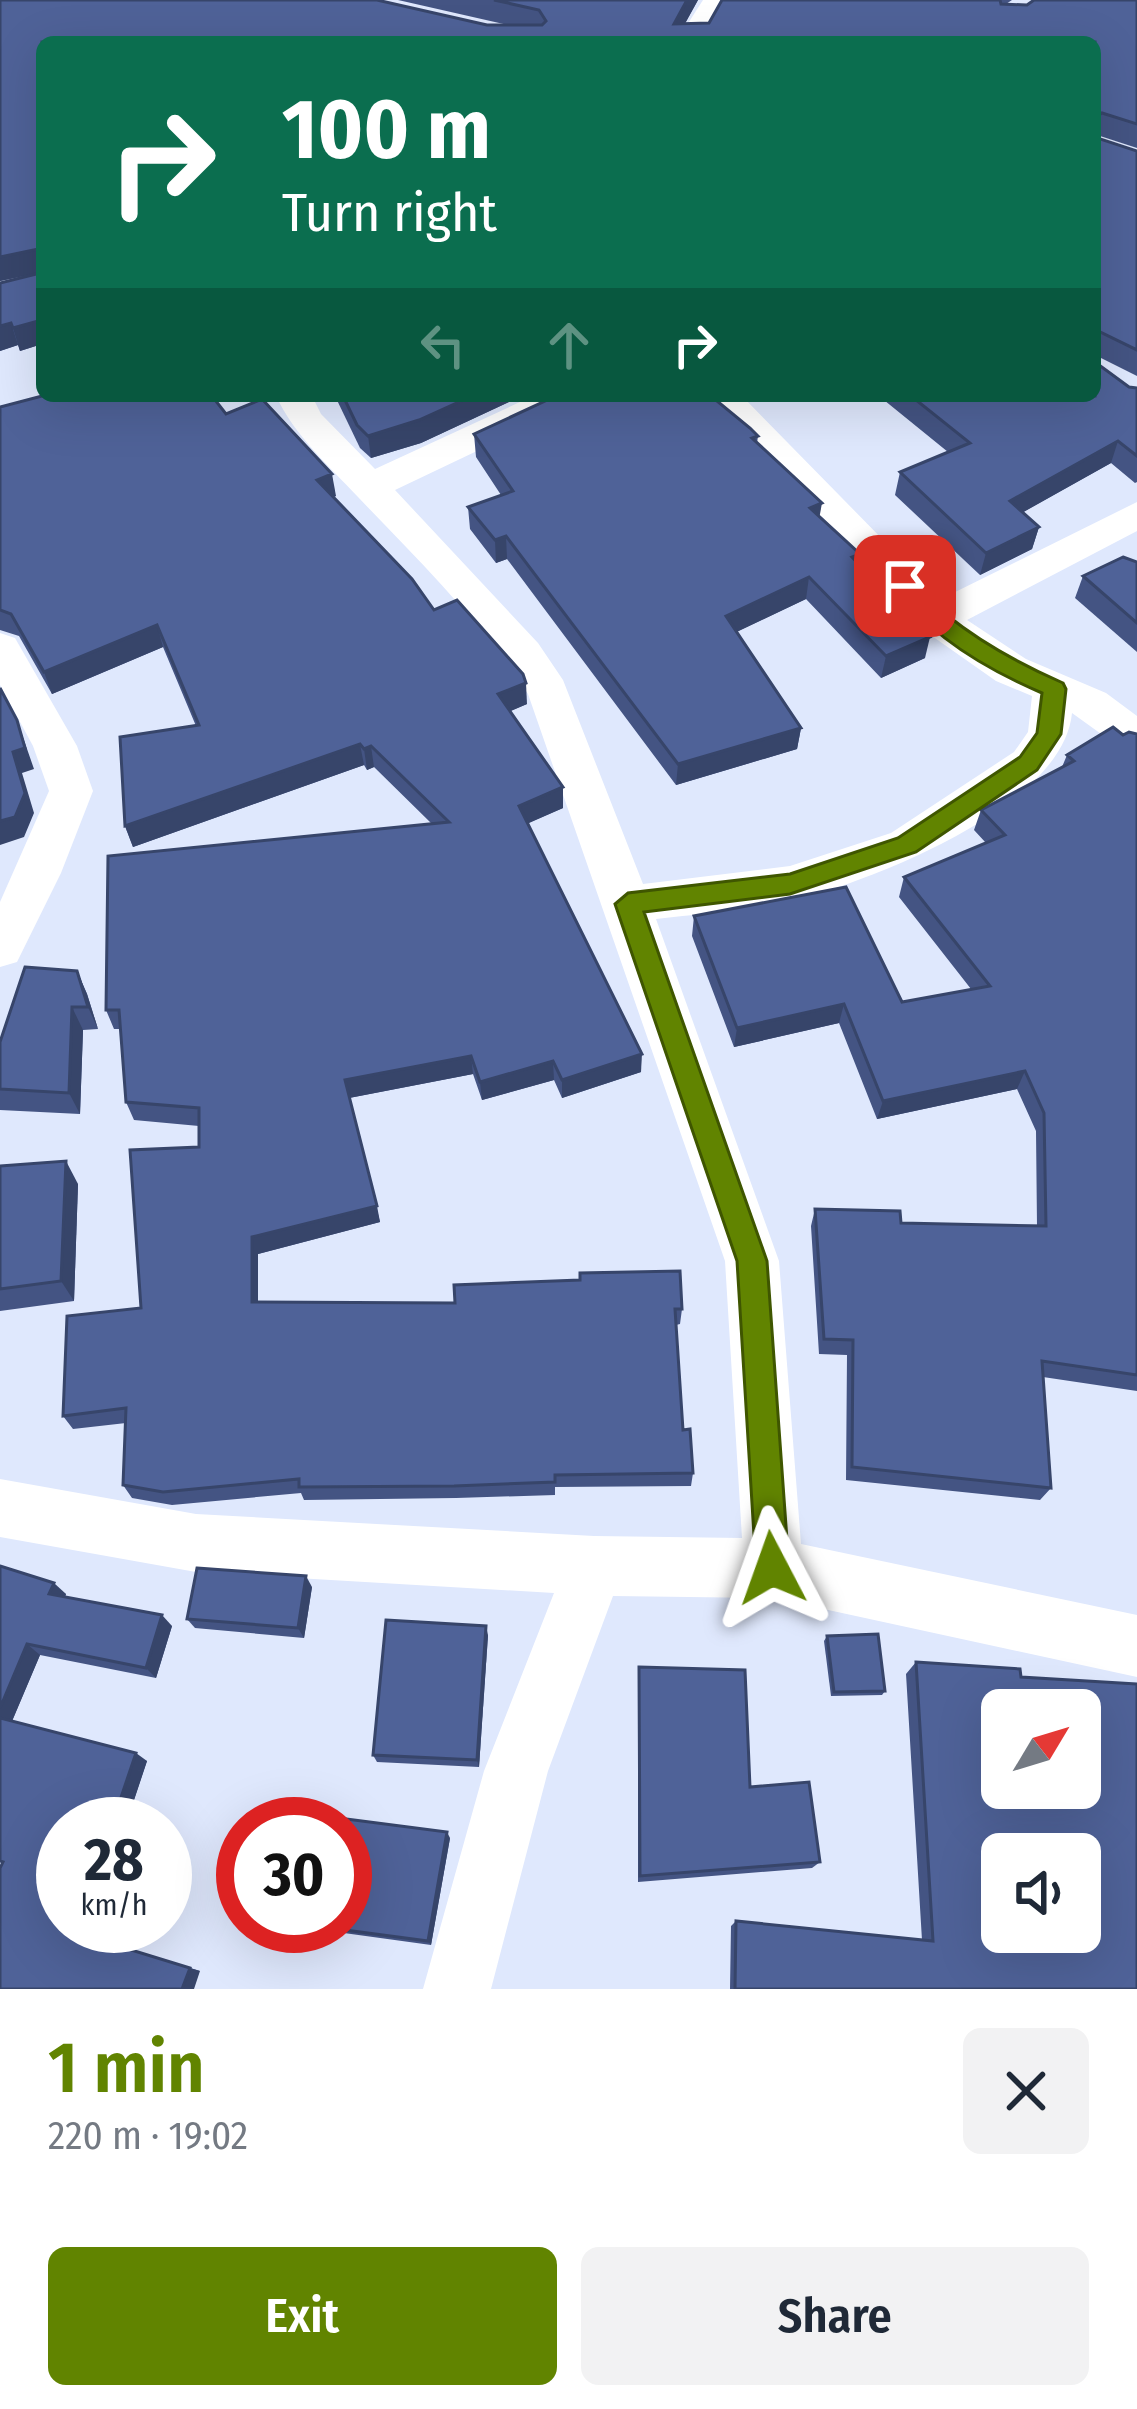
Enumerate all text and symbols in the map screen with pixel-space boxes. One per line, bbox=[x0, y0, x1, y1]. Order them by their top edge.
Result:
text: 100 m bbox=[282, 79, 491, 180]
icon: right bbox=[84, 84, 240, 240]
text: Turn right bbox=[282, 181, 497, 245]
icon: left bbox=[410, 312, 476, 378]
icon: ahead bbox=[536, 312, 602, 378]
icon: right bbox=[662, 312, 728, 378]
pin bbox=[854, 535, 956, 637]
icon: arrive bbox=[872, 553, 938, 619]
position arrow bbox=[709, 1505, 835, 1631]
north arrow bbox=[981, 1689, 1101, 1809]
map controls bbox=[981, 1689, 1101, 1953]
speed limit sign: 30 bbox=[216, 1797, 372, 1953]
text: 28 bbox=[84, 1824, 144, 1896]
button: sound bbox=[981, 1833, 1101, 1953]
text: km/h bbox=[81, 1887, 147, 1923]
text: 1 min bbox=[48, 2025, 205, 2111]
button: close bbox=[963, 2028, 1089, 2154]
text: 220 m · 19:02 bbox=[48, 2113, 248, 2159]
button: Exit bbox=[48, 2247, 557, 2385]
button: Share bbox=[581, 2247, 1089, 2385]

